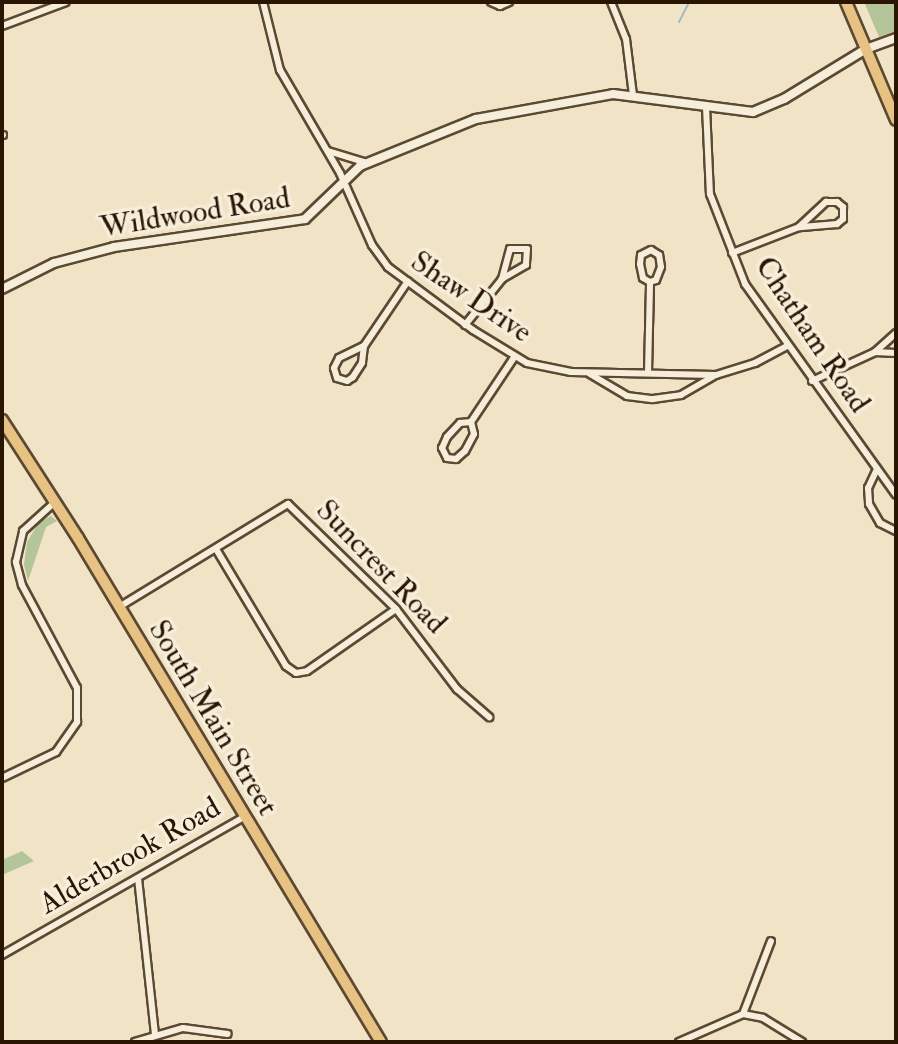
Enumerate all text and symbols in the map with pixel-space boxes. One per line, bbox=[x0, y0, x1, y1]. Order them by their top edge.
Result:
street label: Wildwood Road bbox=[98, 180, 292, 246]
street label: Shaw Drive bbox=[404, 244, 538, 350]
street label: Chatham Road bbox=[747, 250, 877, 420]
street label: Suncrest Road bbox=[308, 493, 454, 641]
street label: South Main Street bbox=[141, 614, 285, 822]
street label: Alderbrook Road bbox=[33, 790, 227, 922]

